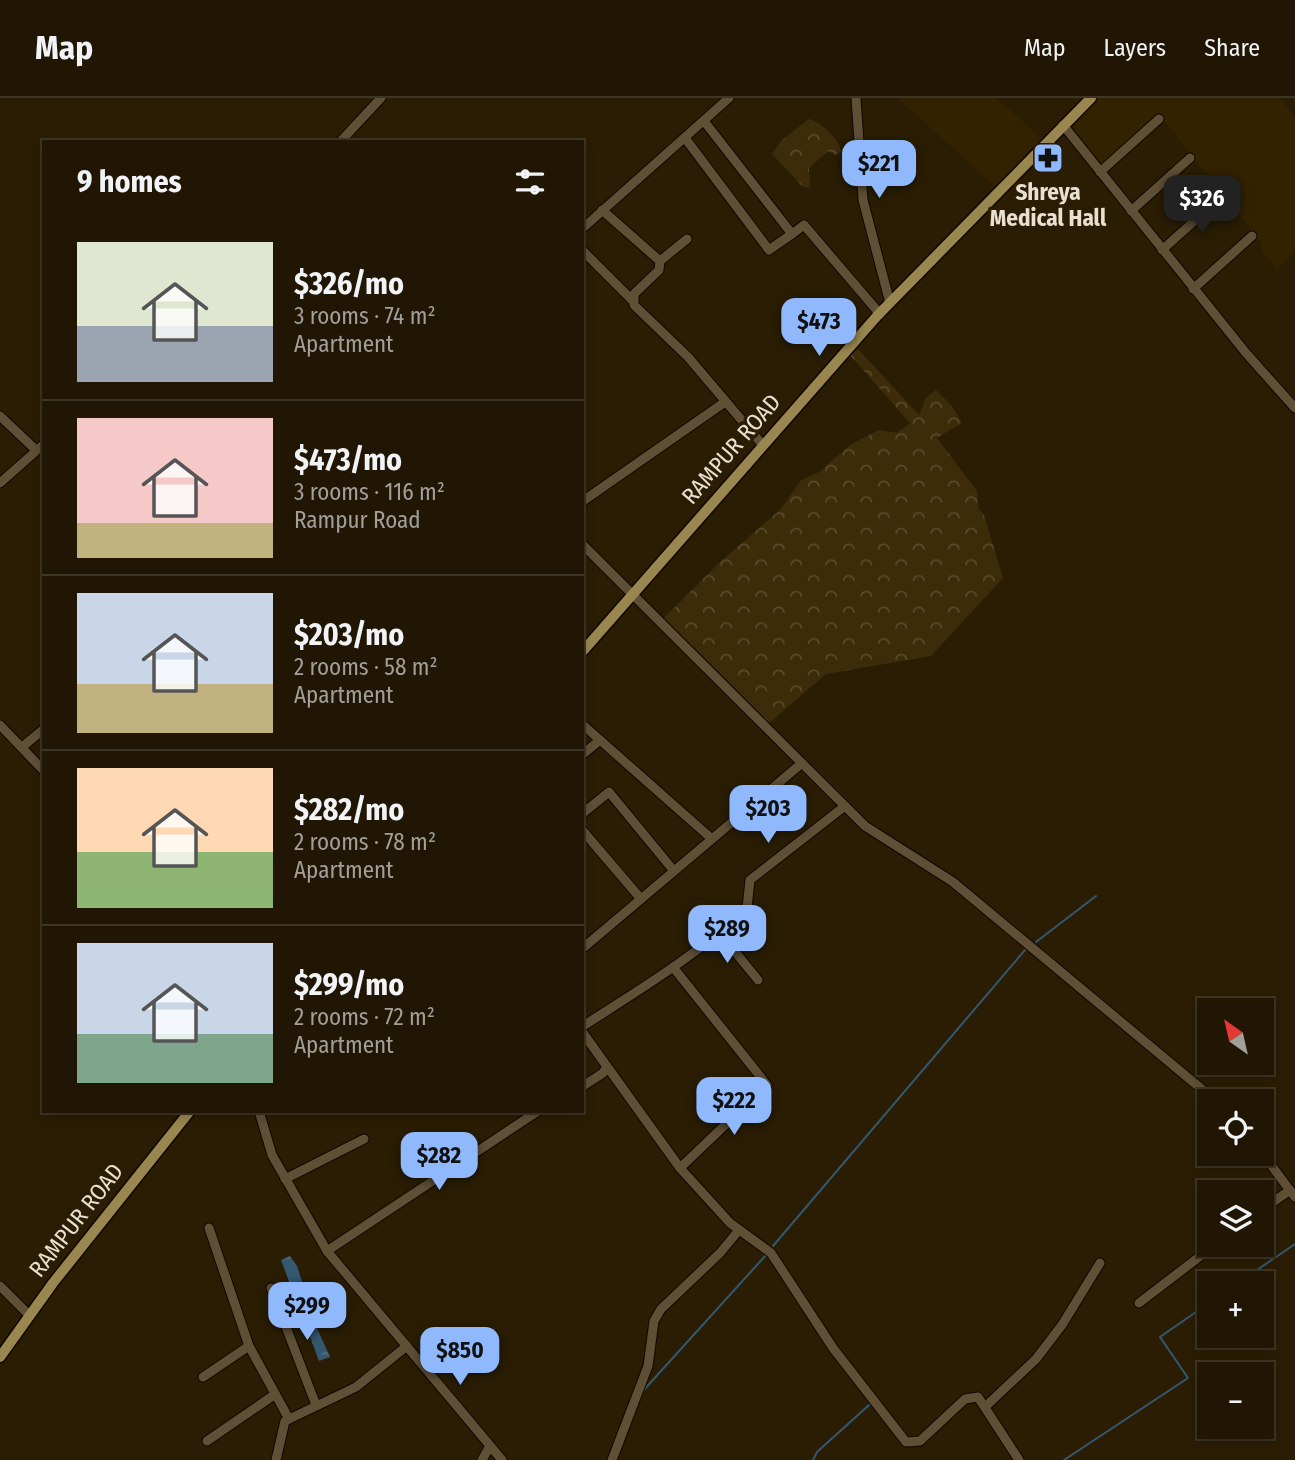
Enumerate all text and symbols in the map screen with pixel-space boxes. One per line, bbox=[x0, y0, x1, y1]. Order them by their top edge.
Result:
text: Map bbox=[35, 28, 93, 68]
text: Map bbox=[1024, 34, 1066, 62]
text: Layers bbox=[1104, 34, 1166, 62]
text: Share bbox=[1204, 34, 1260, 62]
pin: $221 bbox=[838, 140, 920, 200]
pharmacy icon: Shreya Medical Hall bbox=[1031, 141, 1065, 175]
text: $221 bbox=[858, 149, 900, 177]
icon: filters bbox=[511, 163, 549, 201]
text: 9 homes bbox=[77, 164, 182, 200]
pin: $326 bbox=[1161, 176, 1243, 235]
place label: Shreya Medical Hall bbox=[990, 178, 1107, 232]
text: $326 bbox=[1180, 184, 1224, 212]
text: $326/mo bbox=[294, 266, 404, 302]
icon: home bbox=[133, 270, 217, 354]
pin: $473 bbox=[778, 299, 860, 358]
text: 3 rooms · 74 m² bbox=[294, 302, 436, 330]
text: $473 bbox=[797, 307, 841, 335]
text: Apartment bbox=[294, 330, 394, 358]
street label: RAMPUR ROAD bbox=[676, 388, 786, 510]
text: $473/mo bbox=[294, 442, 402, 478]
icon: home bbox=[133, 446, 217, 530]
text: 3 rooms · 116 m² bbox=[294, 478, 445, 506]
text: Rampur Road bbox=[294, 506, 421, 534]
text: $203/mo bbox=[294, 617, 404, 653]
icon: home bbox=[133, 621, 217, 705]
text: 2 rooms · 58 m² bbox=[294, 653, 438, 681]
text: Apartment bbox=[294, 681, 394, 709]
pin: $203 bbox=[727, 786, 809, 845]
text: $282/mo bbox=[294, 792, 404, 828]
text: $203 bbox=[745, 794, 791, 822]
icon: home bbox=[133, 796, 217, 880]
text: 2 rooms · 78 m² bbox=[294, 828, 436, 856]
text: Apartment bbox=[294, 856, 394, 884]
pin: $289 bbox=[686, 906, 768, 965]
text: $289 bbox=[704, 914, 750, 942]
text: $299/mo bbox=[294, 967, 404, 1003]
icon: home bbox=[133, 971, 217, 1055]
north arrow bbox=[1197, 998, 1274, 1074]
map controls bbox=[1197, 998, 1274, 1439]
text: 2 rooms · 72 m² bbox=[294, 1003, 435, 1031]
text: Apartment bbox=[294, 1031, 394, 1059]
pin: $222 bbox=[693, 1077, 775, 1137]
text: $222 bbox=[712, 1086, 756, 1114]
button: locate bbox=[1197, 1089, 1274, 1166]
pin: $282 bbox=[398, 1132, 480, 1192]
text: $282 bbox=[417, 1141, 461, 1169]
street label: RAMPUR ROAD bbox=[23, 1158, 129, 1282]
button: layers bbox=[1197, 1180, 1274, 1257]
button: + bbox=[1197, 1271, 1274, 1348]
pin: $299 bbox=[266, 1282, 348, 1342]
text: $299 bbox=[284, 1291, 330, 1319]
pin: $850 bbox=[419, 1328, 501, 1387]
text: $850 bbox=[436, 1336, 484, 1364]
button: − bbox=[1197, 1362, 1274, 1439]

